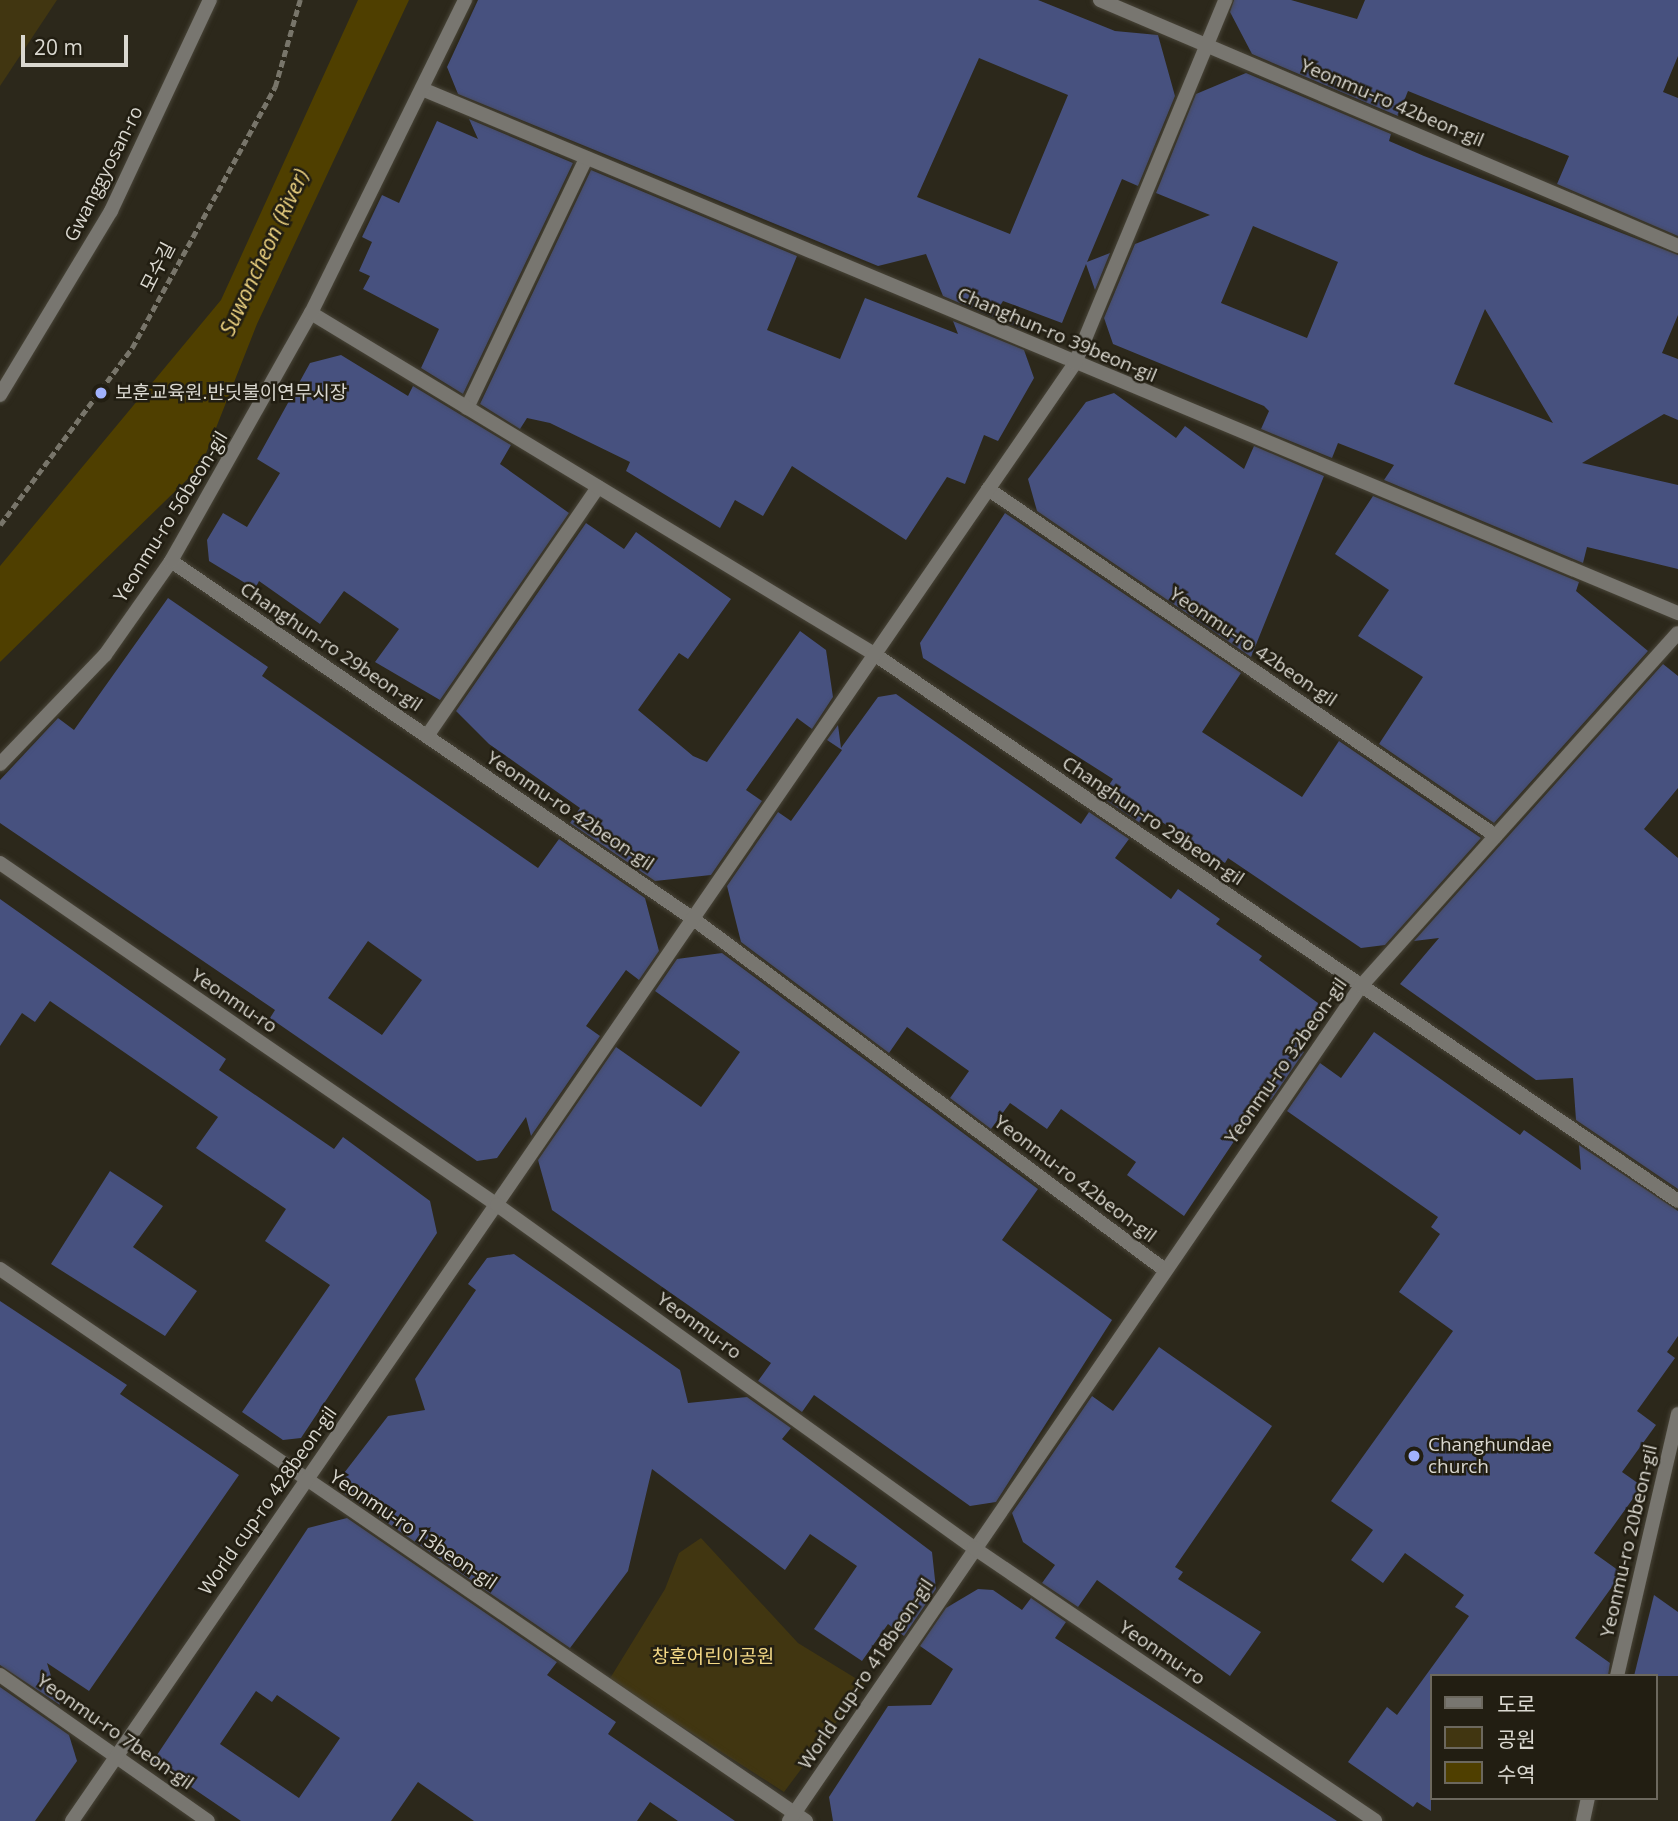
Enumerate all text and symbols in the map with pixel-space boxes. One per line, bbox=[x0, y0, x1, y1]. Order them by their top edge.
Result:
scale bar bbox=[24, 21, 131, 65]
text: 20 m bbox=[34, 33, 83, 61]
street label: Yeonmu-ro 42beon-gil bbox=[1297, 54, 1487, 152]
street label: Gwanggyosan-ro bbox=[60, 102, 148, 246]
water label: Suwoncheon (River) bbox=[214, 165, 314, 339]
street label: 모수길 bbox=[136, 238, 180, 296]
street label: Changhun-ro 39beon-gil bbox=[954, 283, 1160, 387]
place label: 보훈교육원.반딧불이연무시장 bbox=[115, 382, 347, 404]
marker: 보훈교육원.반딧불이연무시장 bbox=[93, 385, 109, 401]
street label: Yeonmu-ro 56beon-gil bbox=[109, 427, 233, 607]
street label: Changhun-ro 29beon-gil bbox=[236, 578, 426, 716]
street label: Yeonmu-ro 42beon-gil bbox=[1165, 582, 1341, 712]
street label: Yeonmu-ro 42beon-gil bbox=[482, 746, 658, 876]
street label: Changhun-ro 29beon-gil bbox=[1058, 752, 1248, 890]
street label: Yeonmu-ro bbox=[187, 964, 281, 1038]
street label: Yeonmu-ro 32beon-gil bbox=[1220, 974, 1352, 1148]
street label: Yeonmu-ro 42beon-gil bbox=[989, 1111, 1161, 1247]
street label: Yeonmu-ro bbox=[652, 1288, 746, 1364]
street label: World cup-ro 428beon-gil bbox=[194, 1402, 342, 1600]
place label: Changhundae church bbox=[1428, 1434, 1552, 1478]
street label: Yeonmu-ro 20beon-gil bbox=[1596, 1442, 1662, 1640]
marker: Changhundae church bbox=[1406, 1448, 1422, 1464]
street label: Yeonmu-ro 13beon-gil bbox=[325, 1465, 501, 1595]
street label: World cup-ro 418beon-gil bbox=[794, 1574, 938, 1774]
street label: Yeonmu-ro bbox=[1115, 1616, 1209, 1690]
park label: 창훈어린이공원 bbox=[652, 1646, 774, 1668]
street label: Yeonmu-ro 7beon-gil bbox=[32, 1669, 198, 1795]
legend bbox=[1430, 1674, 1657, 1800]
text: 도로 bbox=[1497, 1690, 1536, 1718]
text: 공원 bbox=[1497, 1725, 1536, 1753]
text: 수역 bbox=[1497, 1760, 1536, 1788]

